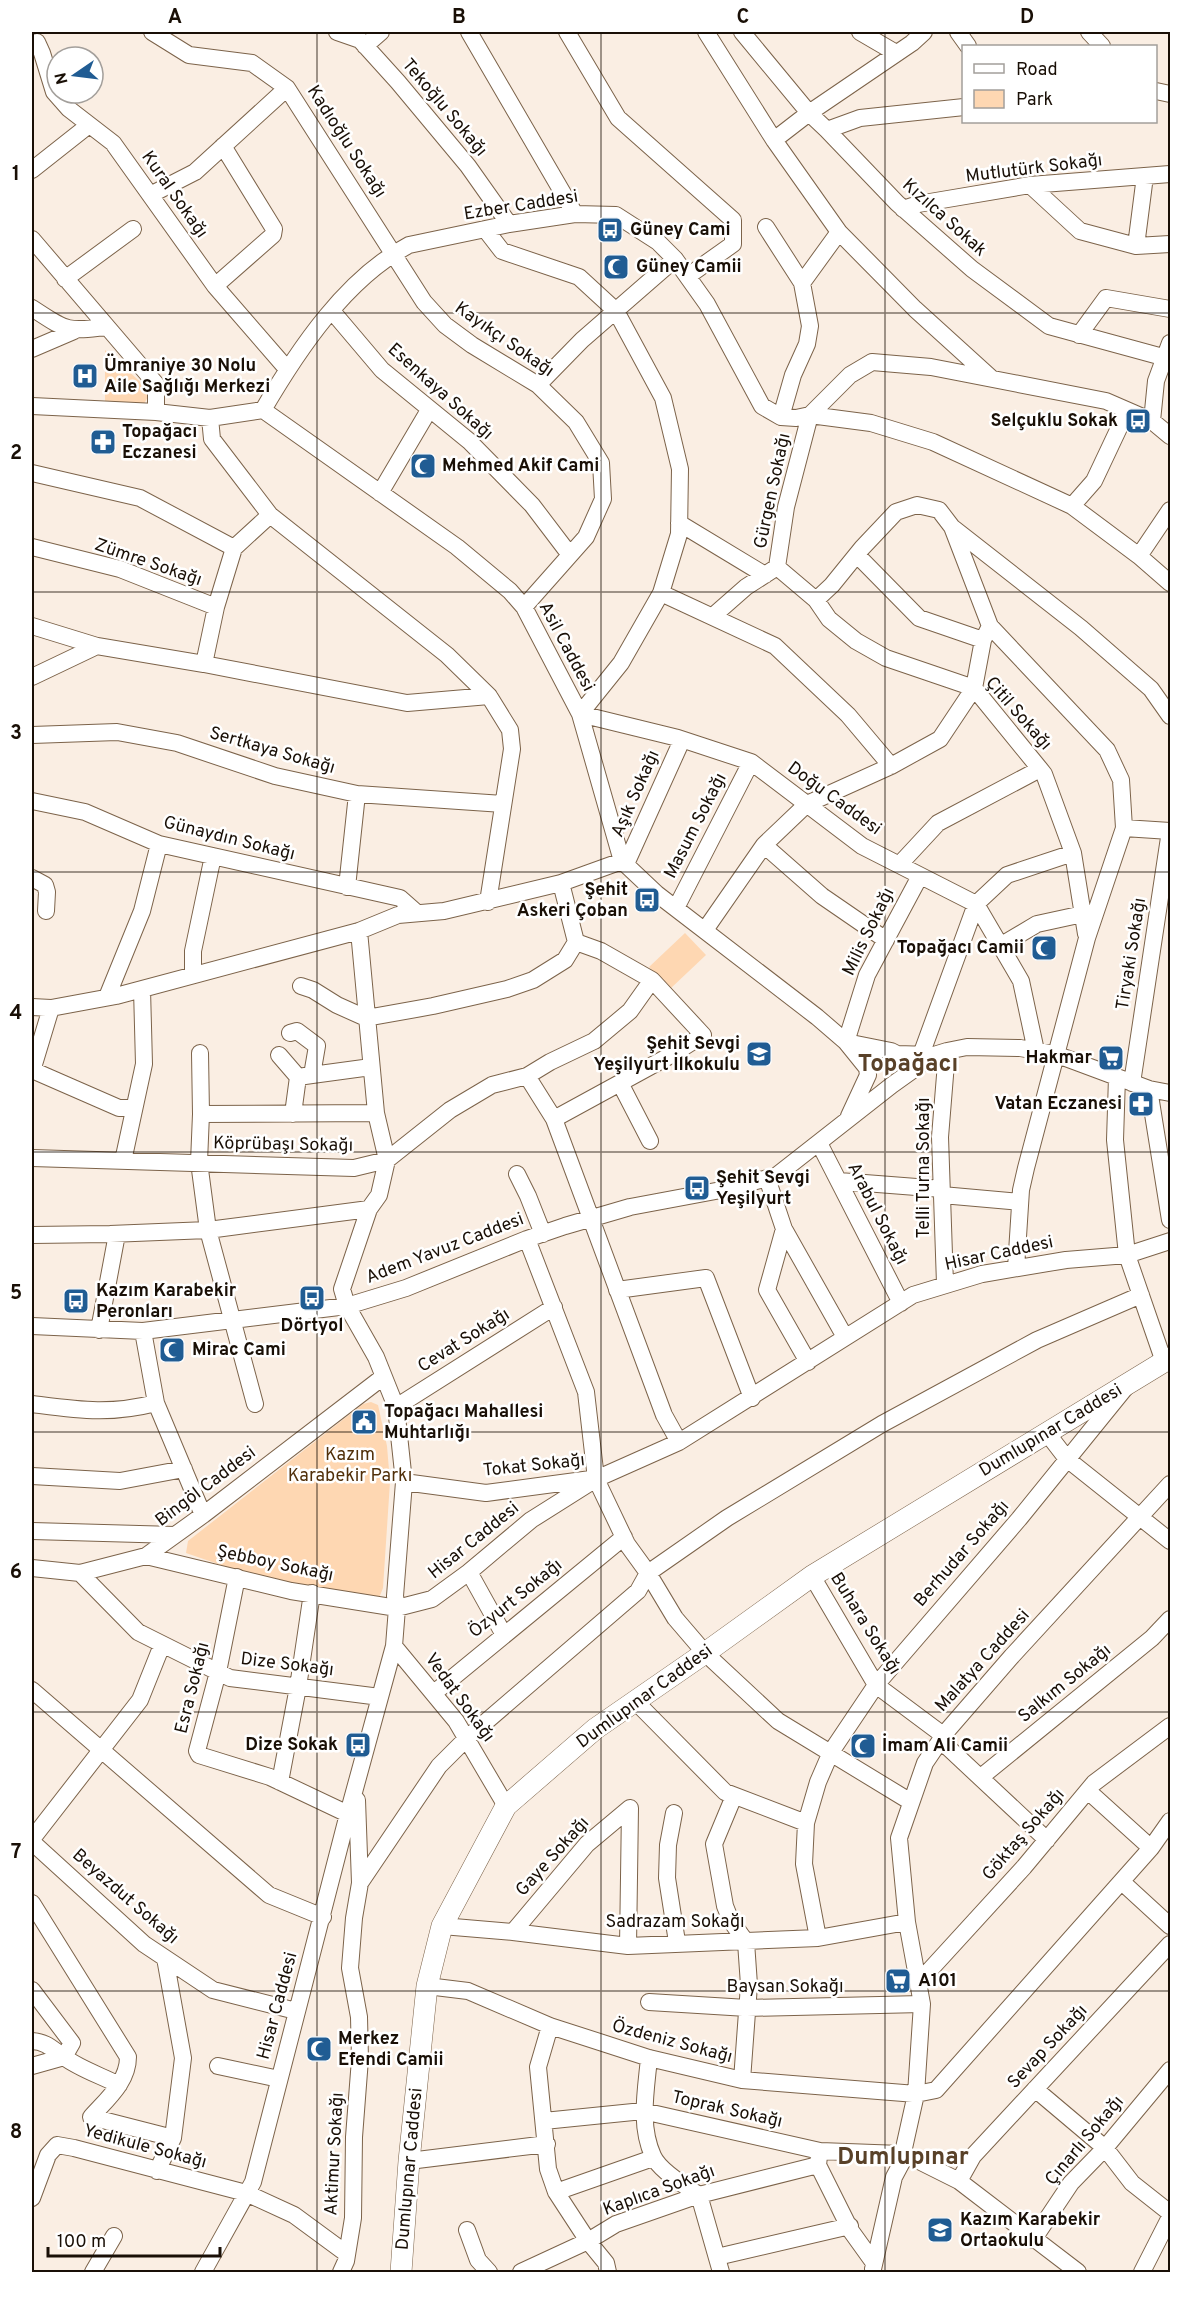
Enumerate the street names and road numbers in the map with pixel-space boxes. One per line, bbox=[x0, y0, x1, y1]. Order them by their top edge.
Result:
street label: Tekoğlu Sokağı bbox=[396, 54, 492, 162]
street label: Kadıoğlu Sokağı bbox=[301, 81, 391, 203]
street label: Kural Sokağı bbox=[136, 147, 212, 243]
street label: Mutlutürk Sokağı bbox=[964, 149, 1104, 189]
street label: Kızılca Sokak bbox=[897, 174, 991, 262]
street label: Ezber Caddesi bbox=[462, 186, 580, 226]
street label: Kayıkçı Sokağı bbox=[450, 297, 558, 383]
street label: Esenkaya Sokağı bbox=[382, 339, 498, 445]
street label: Gürgen Sokağı bbox=[750, 431, 796, 551]
street label: Zümre Sokağı bbox=[91, 534, 205, 592]
street label: Asil Caddesi bbox=[533, 598, 599, 696]
street label: Çitil Sokağı bbox=[980, 672, 1056, 756]
street label: Sertkaya Sokağı bbox=[207, 722, 337, 780]
street label: Aşık Sokağı bbox=[607, 747, 665, 841]
street label: Doğu Caddesi bbox=[782, 757, 886, 841]
street label: Masum Sokağı bbox=[660, 769, 732, 883]
street label: Günaydın Sokağı bbox=[161, 812, 297, 866]
street label: Milis Sokağı bbox=[838, 884, 900, 980]
street label: Tiryaki Sokağı bbox=[1112, 896, 1152, 1012]
street label: Telli Turna Sokağı bbox=[913, 1097, 936, 1239]
street label: Köprübaşı Sokağı bbox=[213, 1132, 353, 1158]
street label: Arabul Sokağı bbox=[841, 1159, 913, 1269]
street label: Adem Yavuz Caddesi bbox=[363, 1208, 527, 1290]
street label: Hisar Caddesi bbox=[943, 1231, 1055, 1277]
street label: Cevat Sokağı bbox=[414, 1304, 514, 1378]
street label: Dumlupınar Caddesi bbox=[975, 1379, 1127, 1483]
street label: Bingöl Caddesi bbox=[151, 1442, 261, 1532]
street label: Tokat Sokağı bbox=[482, 1449, 586, 1483]
street label: Berhudar Sokağı bbox=[909, 1496, 1015, 1612]
street label: Hisar Caddesi bbox=[424, 1497, 524, 1585]
street label: Şebboy Sokağı bbox=[215, 1540, 335, 1588]
street label: Özyurt Sokağı bbox=[463, 1553, 568, 1644]
street label: Buhara Sokağı bbox=[824, 1569, 906, 1679]
street label: Malatya Caddesi bbox=[931, 1605, 1035, 1717]
street label: Esra Sokağı bbox=[171, 1640, 215, 1736]
street label: Dumlupınar Caddesi bbox=[572, 1640, 718, 1754]
street label: Salkım Sokağı bbox=[1014, 1640, 1116, 1728]
street label: Dize Sokağı bbox=[239, 1648, 335, 1682]
street label: Vedat Sokağı bbox=[419, 1649, 499, 1747]
street label: Göktaş Sokağı bbox=[978, 1784, 1070, 1886]
street label: Gaye Sokağı bbox=[511, 1812, 595, 1902]
street label: Beyazdut Sokağı bbox=[67, 1844, 183, 1950]
street label: Sadrazam Sokağı bbox=[605, 1911, 745, 1934]
street label: Hisar Caddesi bbox=[253, 1950, 303, 2062]
street label: Baysan Sokağı bbox=[726, 1976, 844, 1999]
street label: Sevap Sokağı bbox=[1003, 2000, 1093, 2094]
street label: Özdeniz Sokağı bbox=[609, 2013, 735, 2069]
street label: Toprak Sokağı bbox=[669, 2086, 785, 2134]
street label: Dumlupınar Caddesi bbox=[391, 2087, 429, 2251]
street label: Çınarlı Sokağı bbox=[1041, 2091, 1129, 2191]
street label: Aktimur Sokağı bbox=[320, 2092, 350, 2216]
street label: Yedikule Sokağı bbox=[81, 2119, 209, 2175]
street label: Kaplıca Sokağı bbox=[600, 2160, 718, 2222]

